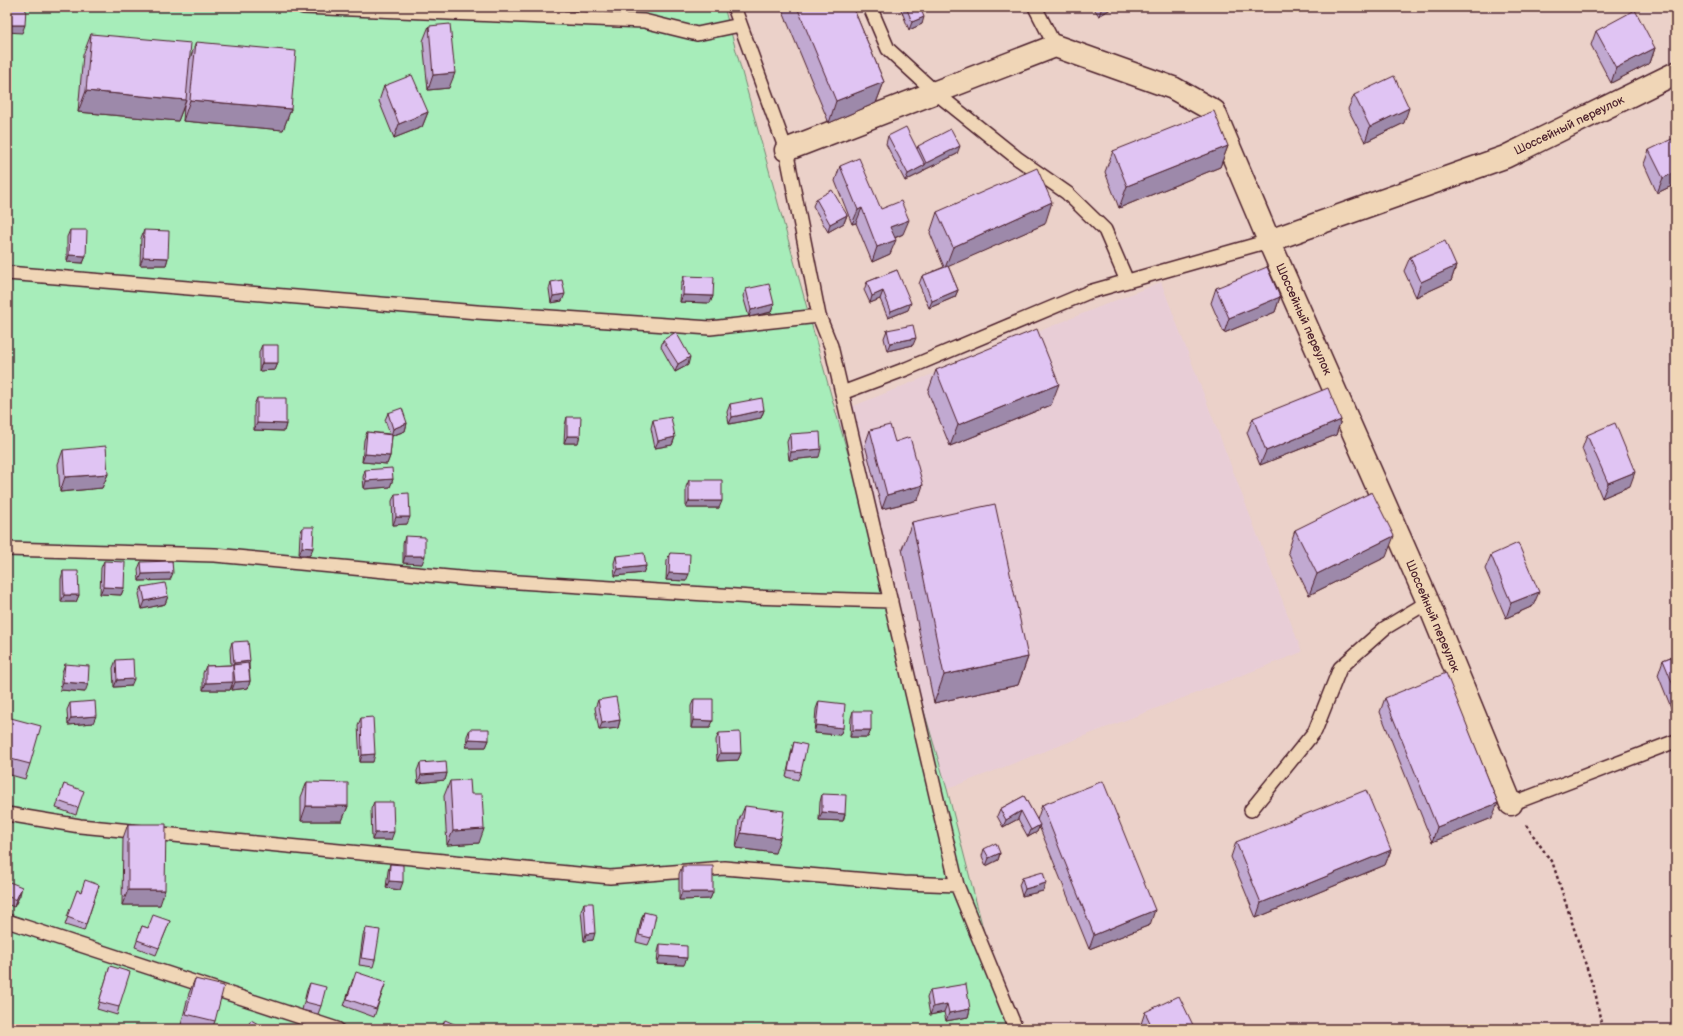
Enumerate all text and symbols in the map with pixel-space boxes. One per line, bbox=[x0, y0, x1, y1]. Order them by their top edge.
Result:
street label: Шоссейный переулок bbox=[1512, 92, 1627, 159]
street label: Шоссейный переулок bbox=[1272, 261, 1335, 378]
street label: Шоссейный переулок bbox=[1402, 558, 1463, 675]

